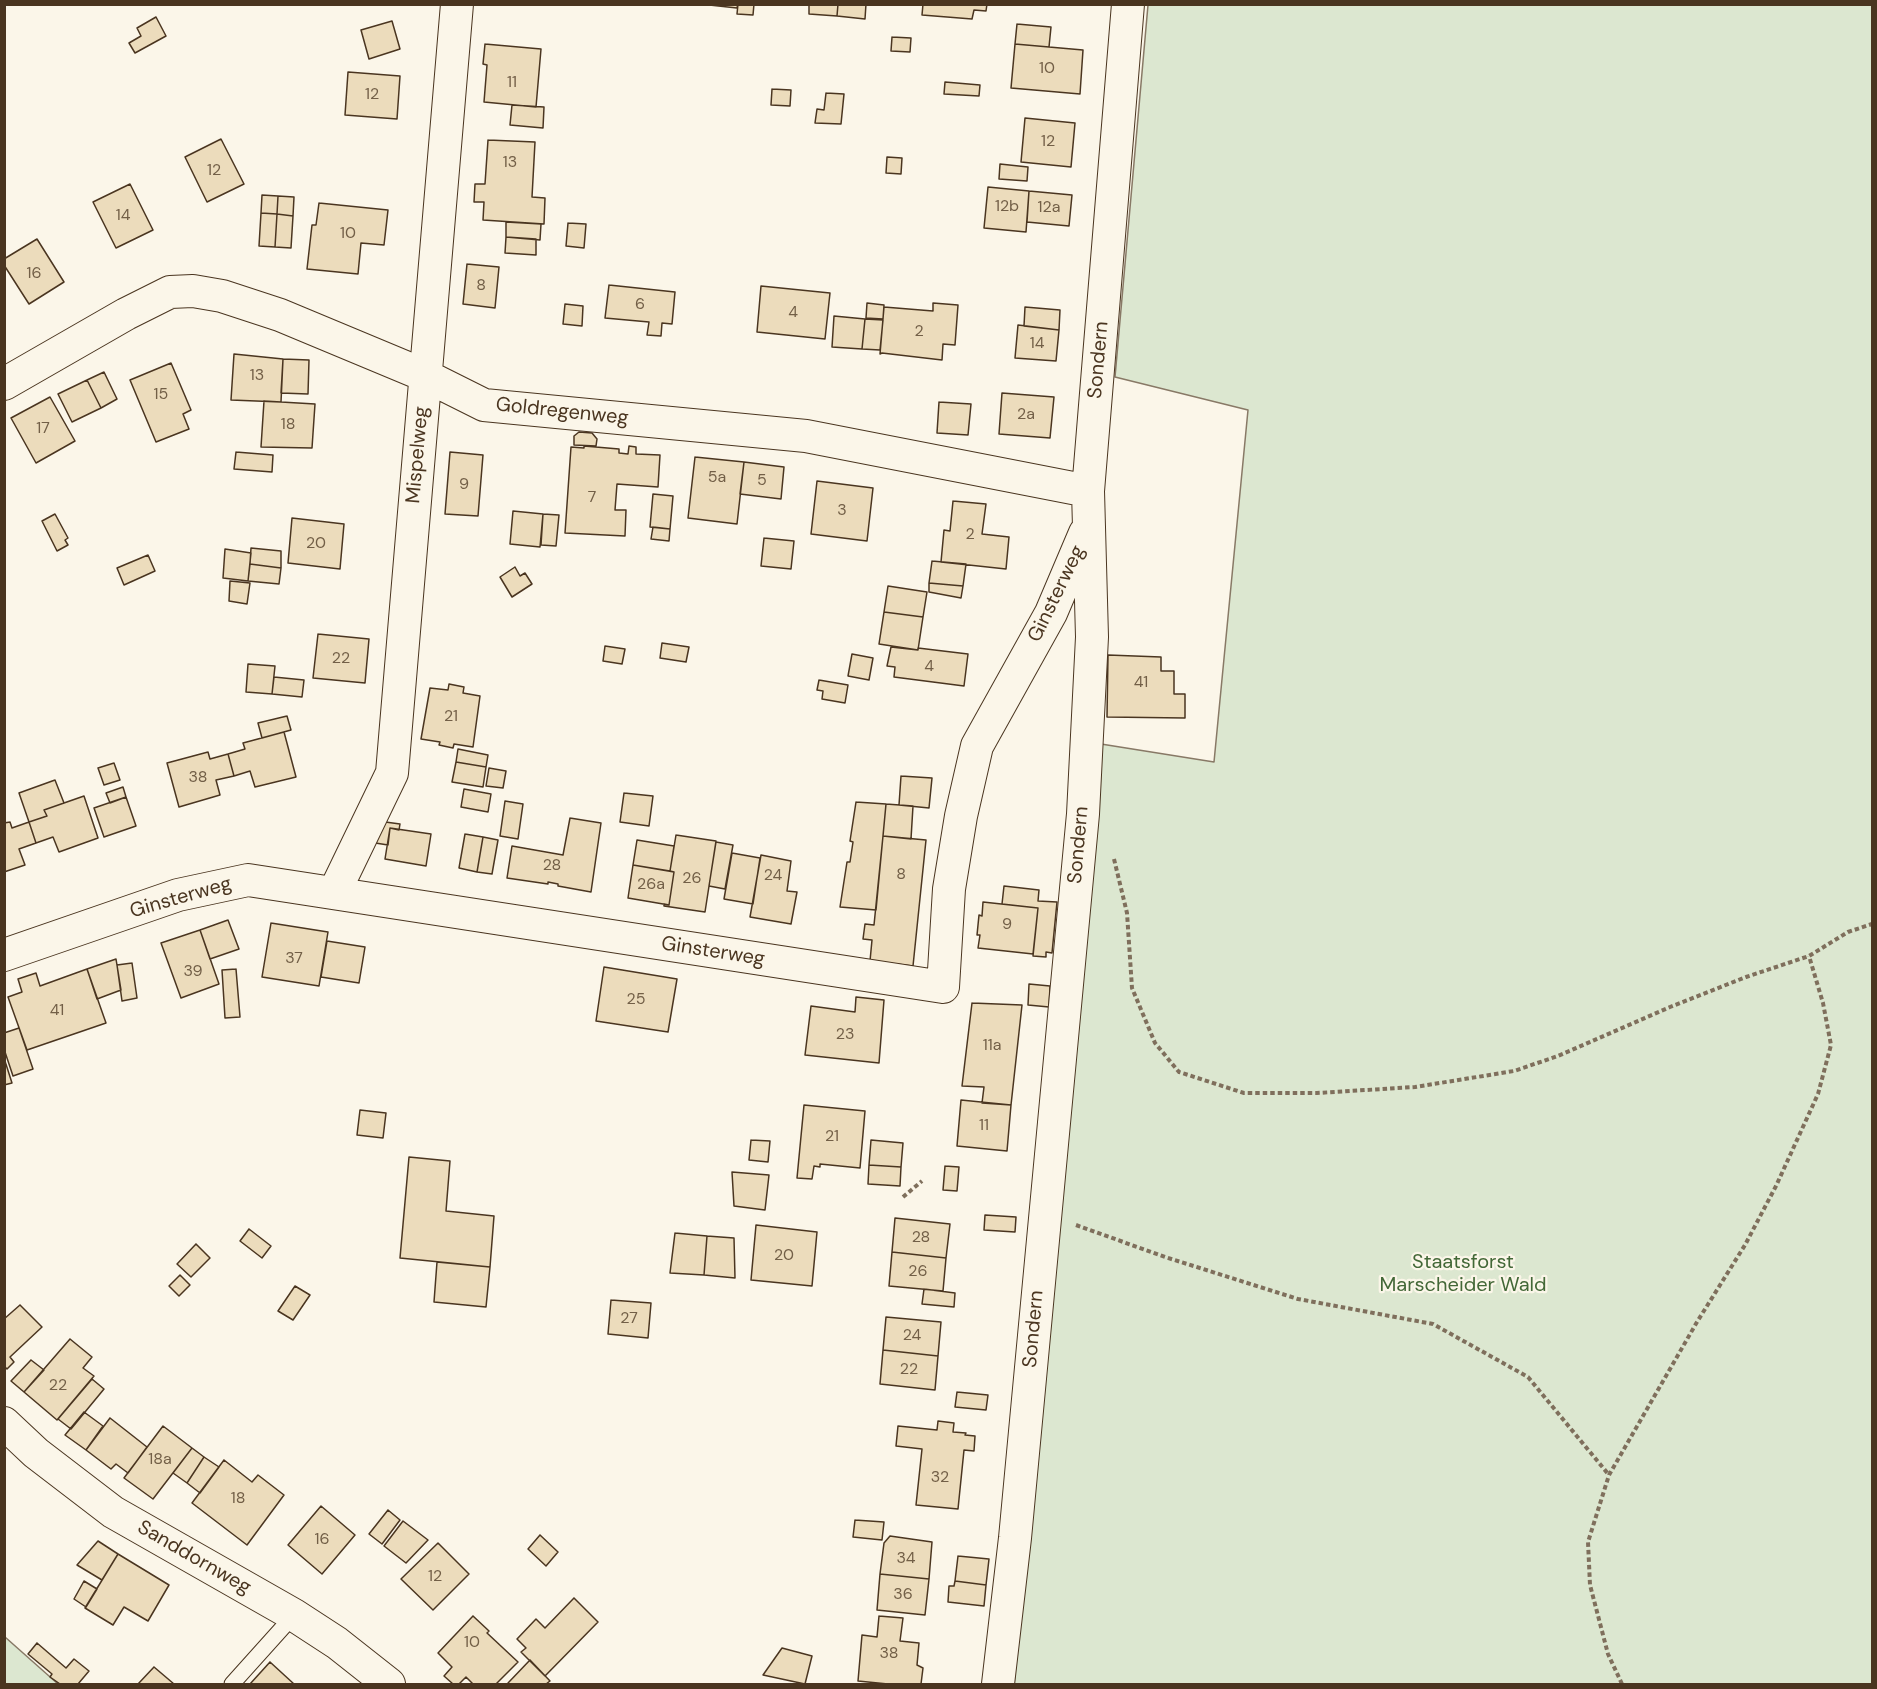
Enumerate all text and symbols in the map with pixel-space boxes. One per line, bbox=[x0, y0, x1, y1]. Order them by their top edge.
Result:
house number: 10 bbox=[1039, 59, 1055, 79]
house number: 11 bbox=[507, 73, 517, 93]
house number: 12 bbox=[365, 85, 379, 105]
house number: 12 bbox=[1041, 132, 1055, 152]
house number: 13 bbox=[503, 153, 517, 173]
house number: 12 bbox=[207, 161, 221, 181]
house number: 12b bbox=[995, 197, 1019, 217]
house number: 12a bbox=[1038, 198, 1060, 218]
house number: 14 bbox=[116, 206, 130, 226]
house number: 10 bbox=[340, 224, 356, 244]
house number: 16 bbox=[26, 264, 42, 284]
house number: 8 bbox=[476, 276, 486, 296]
house number: 6 bbox=[635, 295, 645, 315]
house number: 4 bbox=[788, 303, 798, 323]
street label: Sondern bbox=[1084, 320, 1114, 400]
house number: 2 bbox=[914, 322, 924, 342]
house number: 14 bbox=[1030, 334, 1044, 354]
house number: 13 bbox=[250, 366, 264, 386]
house number: 15 bbox=[154, 385, 168, 405]
street label: Goldregenweg bbox=[494, 393, 630, 431]
street label: Mispelweg bbox=[402, 405, 434, 505]
house number: 2a bbox=[1017, 405, 1035, 425]
house number: 18 bbox=[281, 415, 295, 435]
house number: 17 bbox=[36, 419, 50, 439]
house number: 5a bbox=[708, 468, 726, 488]
house number: 5 bbox=[757, 471, 767, 491]
house number: 9 bbox=[459, 475, 469, 495]
house number: 7 bbox=[588, 488, 596, 508]
house number: 3 bbox=[837, 501, 847, 521]
house number: 2 bbox=[965, 525, 975, 545]
house number: 20 bbox=[306, 534, 326, 554]
street label: Ginsterweg bbox=[1023, 542, 1091, 646]
house number: 22 bbox=[332, 649, 350, 669]
house number: 4 bbox=[924, 657, 934, 677]
house number: 41 bbox=[1134, 673, 1148, 693]
house number: 21 bbox=[444, 707, 458, 727]
house number: 38 bbox=[188, 768, 208, 788]
street label: Sondern bbox=[1064, 805, 1094, 885]
house number: 28 bbox=[543, 856, 561, 876]
house number: 8 bbox=[896, 865, 906, 885]
house number: 24 bbox=[764, 866, 782, 886]
house number: 26 bbox=[682, 869, 702, 889]
street label: Ginsterweg bbox=[127, 872, 235, 924]
house number: 26a bbox=[637, 875, 665, 895]
house number: 9 bbox=[1002, 915, 1012, 935]
street label: Ginsterweg bbox=[659, 932, 767, 972]
house number: 37 bbox=[285, 949, 303, 969]
house number: 39 bbox=[183, 962, 203, 982]
house number: 25 bbox=[627, 990, 645, 1010]
house number: 41 bbox=[50, 1001, 64, 1021]
house number: 23 bbox=[836, 1025, 854, 1045]
house number: 11a bbox=[983, 1036, 1001, 1056]
house number: 11 bbox=[979, 1116, 989, 1136]
house number: 21 bbox=[825, 1127, 839, 1147]
house number: 28 bbox=[912, 1228, 930, 1248]
house number: 20 bbox=[774, 1246, 794, 1266]
park label: Staatsforst Marscheider Wald bbox=[1379, 1251, 1547, 1298]
house number: 26 bbox=[908, 1262, 928, 1282]
street label: Sondern bbox=[1019, 1289, 1049, 1369]
house number: 27 bbox=[620, 1309, 638, 1329]
house number: 24 bbox=[903, 1326, 921, 1346]
house number: 22 bbox=[900, 1360, 918, 1380]
house number: 22 bbox=[49, 1376, 67, 1396]
house number: 18a bbox=[148, 1450, 172, 1470]
house number: 32 bbox=[931, 1468, 949, 1488]
house number: 18 bbox=[231, 1489, 245, 1509]
street label: Sanddornweg bbox=[133, 1516, 255, 1600]
house number: 16 bbox=[314, 1530, 330, 1550]
house number: 34 bbox=[896, 1549, 916, 1569]
house number: 12 bbox=[428, 1567, 442, 1587]
house number: 36 bbox=[893, 1585, 913, 1605]
house number: 10 bbox=[464, 1633, 480, 1653]
house number: 38 bbox=[879, 1644, 899, 1664]

